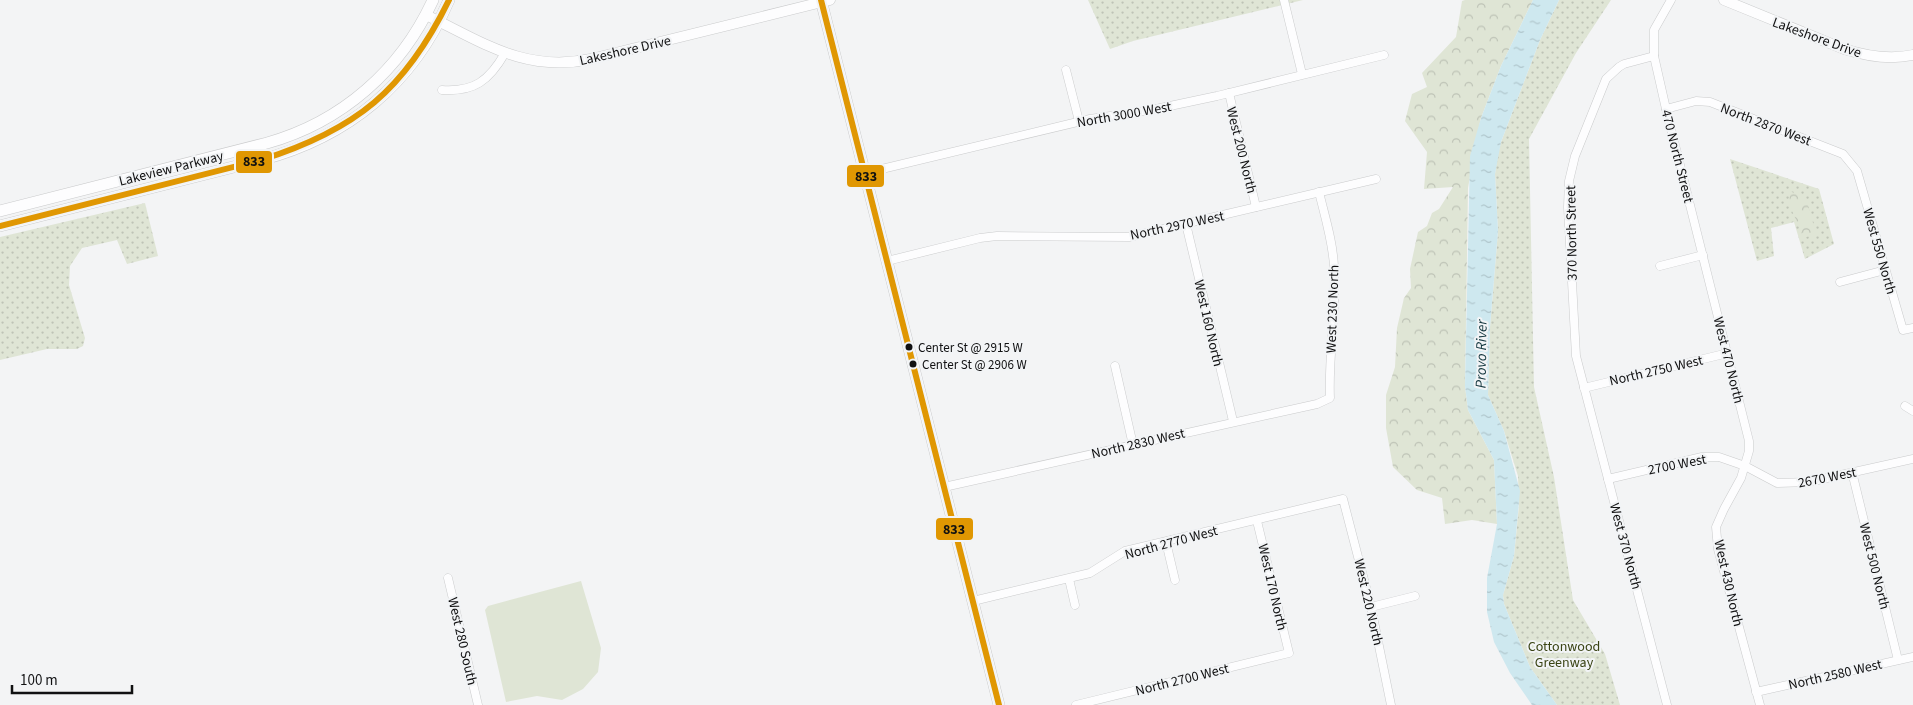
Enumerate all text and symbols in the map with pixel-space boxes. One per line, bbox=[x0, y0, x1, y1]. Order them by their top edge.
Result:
street label: Lakeshore Drive bbox=[1769, 13, 1864, 63]
street label: Lakeshore Drive bbox=[577, 31, 673, 71]
street label: North 3000 West bbox=[1075, 97, 1173, 133]
street label: North 2870 West bbox=[1717, 98, 1814, 151]
street label: West 200 North bbox=[1221, 105, 1261, 196]
street label: 470 North Street bbox=[1656, 108, 1698, 205]
street label: Lakeview Parkway bbox=[117, 146, 226, 192]
line badge: 833 bbox=[235, 150, 273, 174]
text: 833 bbox=[243, 152, 265, 172]
line badge: 833 bbox=[846, 164, 885, 188]
text: 833 bbox=[855, 167, 877, 187]
street label: 370 North Street bbox=[1561, 185, 1583, 281]
street label: North 2970 West bbox=[1128, 206, 1226, 246]
street label: West 550 North bbox=[1857, 206, 1901, 297]
street label: West 230 North bbox=[1321, 264, 1345, 354]
street label: West 160 North bbox=[1188, 278, 1228, 369]
street label: West 470 North bbox=[1708, 315, 1748, 406]
water label: Provo River bbox=[1470, 318, 1493, 389]
place label: Center St @ 2915 W bbox=[918, 339, 1023, 357]
marker: Center St @ 2915 W bbox=[904, 342, 914, 352]
street label: North 2750 West bbox=[1607, 350, 1705, 391]
place label: Center St @ 2906 W bbox=[922, 356, 1027, 374]
marker: Center St @ 2906 W bbox=[908, 359, 918, 369]
street label: North 2830 West bbox=[1089, 423, 1187, 464]
street label: 2700 West bbox=[1646, 449, 1708, 480]
street label: 2670 West bbox=[1796, 462, 1858, 493]
street label: West 370 North bbox=[1604, 501, 1646, 592]
line badge: 833 bbox=[935, 517, 974, 541]
text: 833 bbox=[943, 520, 965, 540]
street label: North 2770 West bbox=[1123, 521, 1220, 565]
street label: West 500 North bbox=[1854, 521, 1894, 612]
street label: West 430 North bbox=[1708, 538, 1748, 629]
street label: West 170 North bbox=[1252, 542, 1292, 633]
street label: West 220 North bbox=[1348, 557, 1388, 648]
street label: West 280 South bbox=[442, 595, 482, 687]
park label: Cottonwood Greenway bbox=[1528, 637, 1600, 673]
street label: North 2580 West bbox=[1786, 654, 1884, 695]
street label: North 2700 West bbox=[1133, 659, 1231, 701]
scale bar bbox=[12, 662, 132, 694]
text: 100 m bbox=[20, 670, 58, 691]

